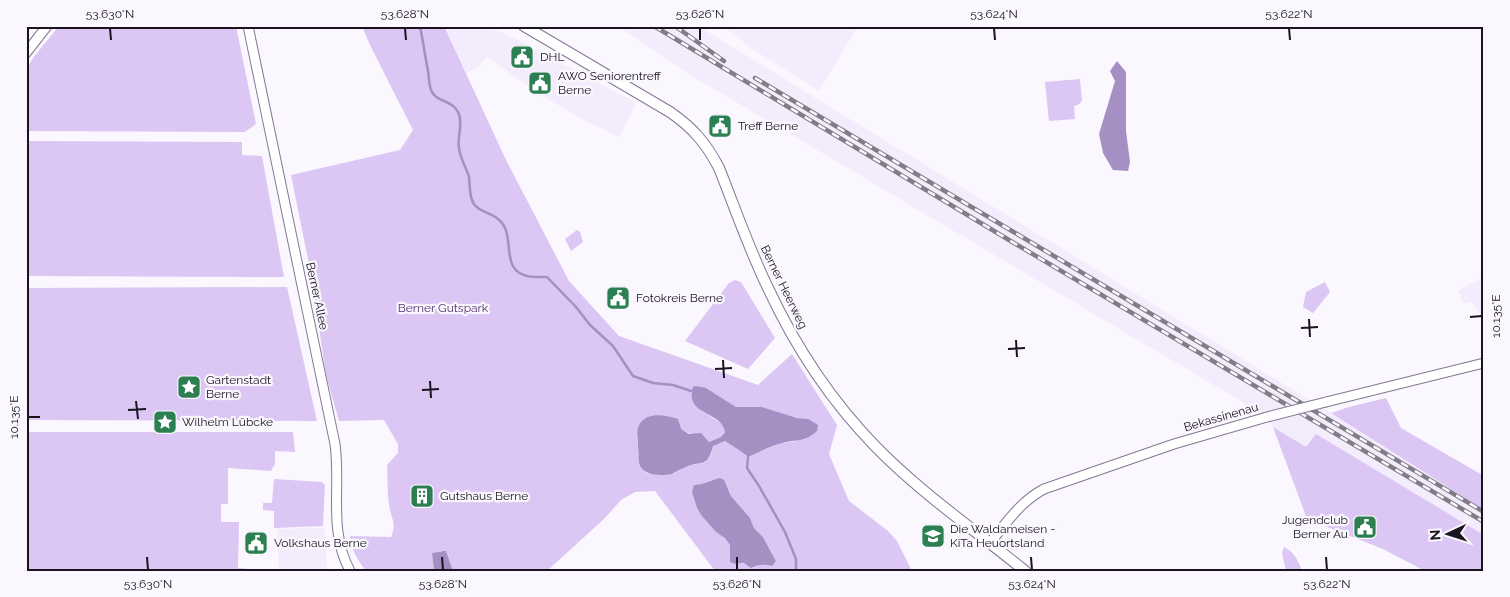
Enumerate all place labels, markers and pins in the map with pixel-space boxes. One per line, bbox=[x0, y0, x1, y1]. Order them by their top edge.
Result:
public building icon: DHL bbox=[509, 44, 535, 70]
place label: DHL bbox=[540, 50, 564, 64]
place label: AWO Seniorentreff Berne bbox=[558, 69, 662, 97]
public building icon: AWO Seniorentreff Berne bbox=[527, 70, 553, 96]
public building icon: Treff Berne bbox=[707, 113, 733, 139]
place label: Treff Berne bbox=[738, 119, 798, 133]
public building icon: Fotokreis Berne bbox=[605, 285, 631, 311]
place label: Fotokreis Berne bbox=[636, 291, 723, 305]
place label: Gartenstadt Berne bbox=[206, 373, 271, 401]
place icon: Gartenstadt Berne bbox=[176, 374, 202, 400]
place icon: Wilhelm Lübcke bbox=[152, 409, 178, 435]
place label: Wilhelm Lübcke bbox=[182, 415, 273, 429]
building icon: Gutshaus Berne bbox=[409, 483, 435, 509]
place label: Gutshaus Berne bbox=[440, 489, 528, 503]
place label: Jugendclub Berner Au bbox=[1282, 513, 1348, 541]
public building icon: Jugendclub Berner Au bbox=[1352, 514, 1378, 540]
place label: Die Waldameisen - KiTa Heuortsland bbox=[950, 522, 1055, 550]
school or university icon: Die Waldameisen - KiTa Heuortsland bbox=[920, 523, 946, 549]
public building icon: Volkshaus Berne bbox=[243, 530, 269, 556]
place label: Volkshaus Berne bbox=[274, 536, 367, 550]

